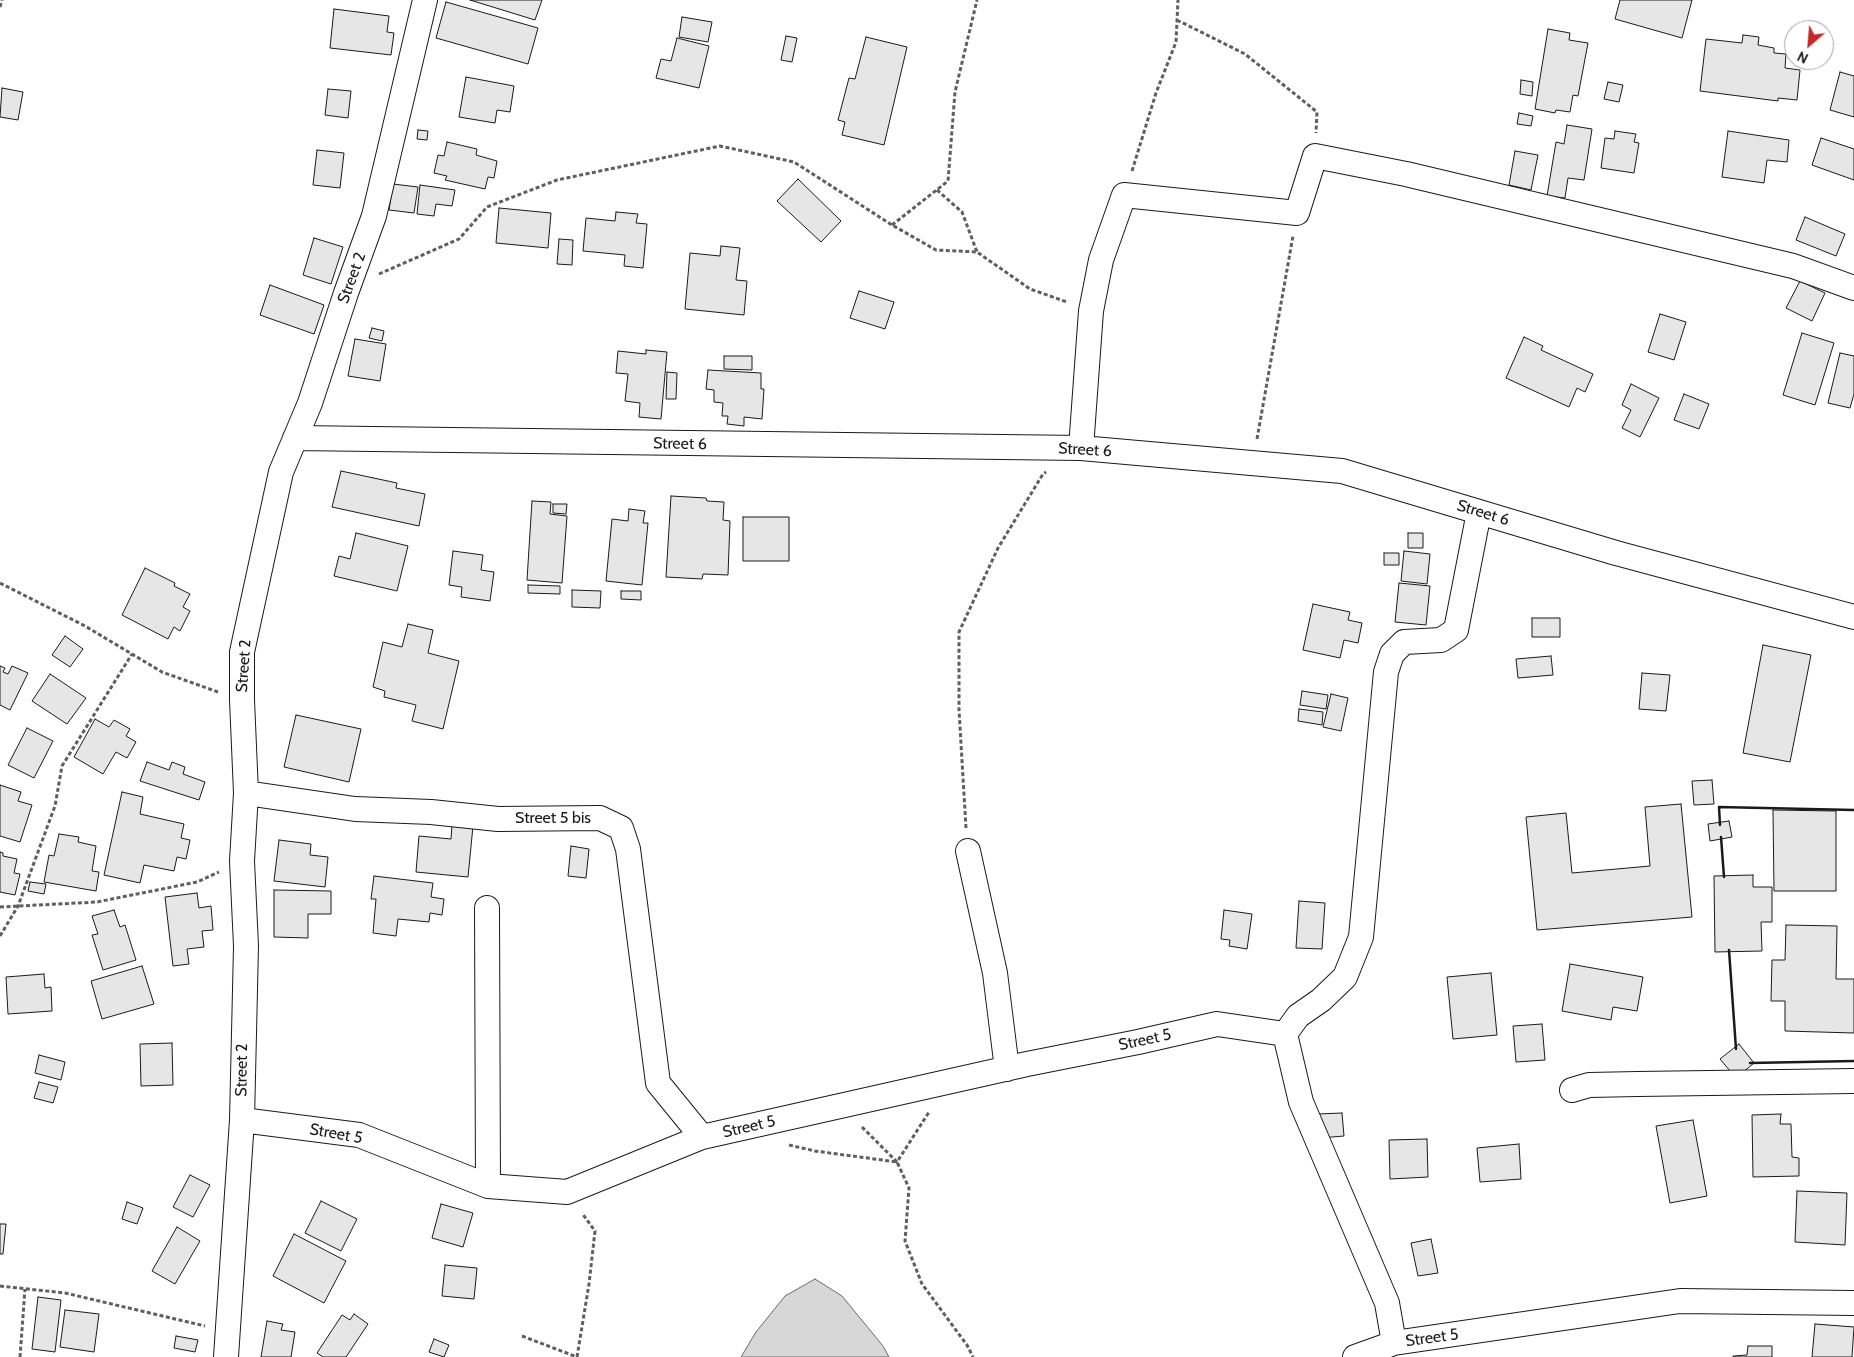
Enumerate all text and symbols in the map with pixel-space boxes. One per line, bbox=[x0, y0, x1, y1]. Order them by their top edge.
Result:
north arrow bbox=[1784, 20, 1834, 70]
text: N bbox=[1794, 47, 1811, 68]
street label: Street 2 bbox=[334, 250, 370, 306]
street label: Street 6 bbox=[653, 434, 707, 454]
street label: Street 6 bbox=[1058, 439, 1112, 461]
street label: Street 6 bbox=[1454, 496, 1512, 530]
street label: Street 2 bbox=[233, 639, 255, 693]
street label: Street 5 bis bbox=[515, 808, 591, 828]
street label: Street 5 bbox=[1117, 1025, 1173, 1055]
street label: Street 2 bbox=[232, 1043, 252, 1097]
street label: Street 5 bbox=[721, 1112, 777, 1142]
street label: Street 5 bbox=[308, 1120, 364, 1148]
street label: Street 5 bbox=[1404, 1325, 1460, 1351]

